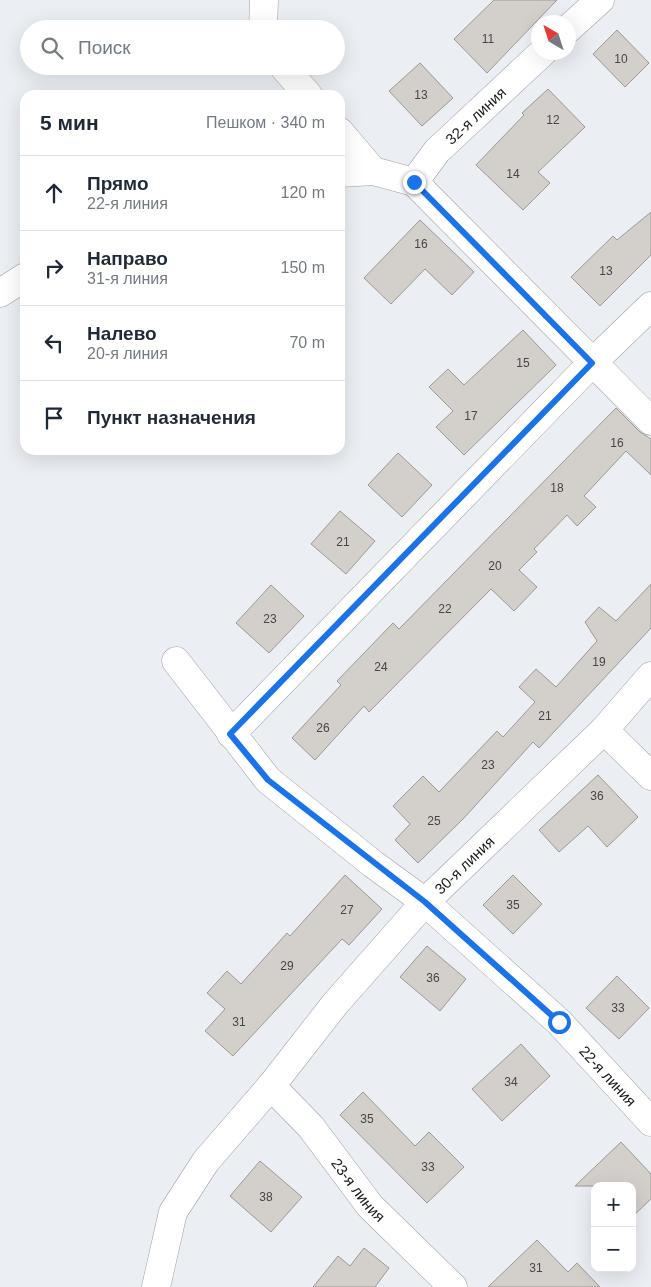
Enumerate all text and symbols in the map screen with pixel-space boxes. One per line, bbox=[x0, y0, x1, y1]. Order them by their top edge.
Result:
north arrow bbox=[531, 15, 576, 60]
search box bbox=[20, 20, 345, 75]
house number: 11 bbox=[482, 32, 495, 46]
icon: search bbox=[38, 34, 66, 62]
text: Поиск bbox=[78, 37, 131, 58]
house number: 10 bbox=[614, 52, 628, 66]
street label: 32-я линия bbox=[442, 83, 509, 147]
house number: 13 bbox=[414, 88, 428, 102]
text: 5 мин bbox=[40, 111, 99, 134]
house number: 12 bbox=[546, 113, 560, 127]
text: Пешком · 340 m bbox=[206, 114, 325, 131]
house number: 14 bbox=[506, 167, 520, 181]
route end bbox=[403, 171, 426, 194]
text: Прямо bbox=[87, 173, 149, 194]
icon: ahead bbox=[40, 179, 68, 207]
text: 120 m bbox=[281, 184, 325, 201]
text: 22-я линия bbox=[87, 195, 168, 212]
house number: 16 bbox=[414, 237, 428, 251]
text: Направо bbox=[87, 248, 168, 269]
icon: right bbox=[40, 254, 68, 282]
text: 150 m bbox=[281, 259, 325, 276]
house number: 13 bbox=[599, 264, 613, 278]
text: 31-я линия bbox=[87, 270, 168, 287]
text: Налево bbox=[87, 323, 157, 344]
icon: left bbox=[40, 329, 68, 357]
text: 70 m bbox=[289, 334, 325, 351]
text: 20-я линия bbox=[87, 345, 168, 362]
house number: 15 bbox=[516, 356, 530, 370]
icon: arrive bbox=[40, 404, 68, 432]
text: Пункт назначения bbox=[87, 407, 256, 428]
house number: 17 bbox=[464, 409, 478, 423]
house number: 16 bbox=[610, 436, 624, 450]
house number: 18 bbox=[550, 481, 564, 495]
house number: 21 bbox=[336, 535, 350, 549]
house number: 20 bbox=[488, 559, 502, 573]
house number: 22 bbox=[438, 602, 452, 616]
house number: 23 bbox=[263, 612, 277, 626]
house number: 19 bbox=[592, 655, 606, 669]
house number: 24 bbox=[374, 660, 388, 674]
house number: 21 bbox=[538, 709, 552, 723]
house number: 26 bbox=[316, 721, 330, 735]
house number: 23 bbox=[481, 758, 495, 772]
house number: 36 bbox=[590, 789, 604, 803]
house number: 25 bbox=[427, 814, 441, 828]
street label: 30-я линия bbox=[431, 832, 497, 897]
house number: 35 bbox=[506, 898, 520, 912]
house number: 27 bbox=[340, 903, 354, 917]
house number: 29 bbox=[280, 959, 294, 973]
house number: 36 bbox=[426, 971, 440, 985]
house number: 33 bbox=[611, 1001, 625, 1015]
route start bbox=[548, 1011, 571, 1034]
house number: 31 bbox=[232, 1015, 246, 1029]
street label: 22-я линия bbox=[576, 1042, 640, 1109]
house number: 34 bbox=[504, 1075, 518, 1089]
house number: 35 bbox=[360, 1112, 374, 1126]
street label: 23-я линия bbox=[329, 1155, 389, 1225]
house number: 33 bbox=[421, 1160, 435, 1174]
map controls bbox=[591, 1182, 636, 1272]
button: + bbox=[591, 1182, 636, 1227]
house number: 38 bbox=[259, 1190, 273, 1204]
button: − bbox=[591, 1227, 636, 1272]
house number: 31 bbox=[529, 1261, 543, 1275]

